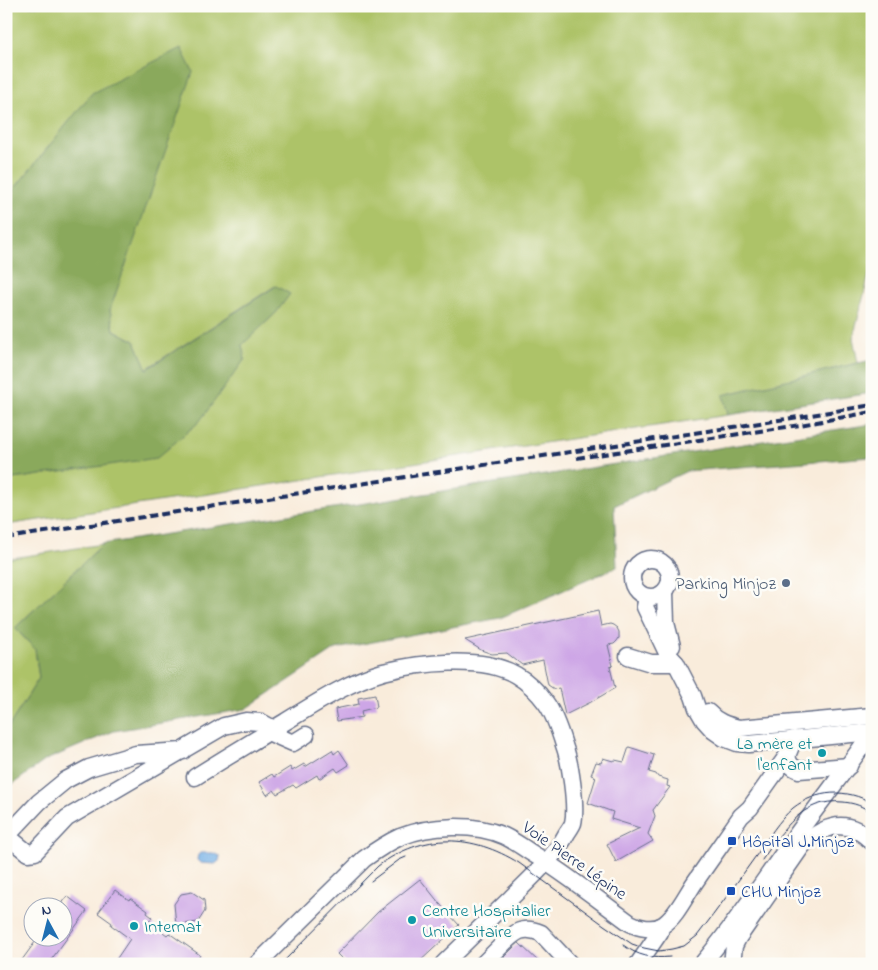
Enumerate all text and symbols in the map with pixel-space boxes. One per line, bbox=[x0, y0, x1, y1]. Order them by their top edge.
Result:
place label: Parking Minjoz bbox=[675, 572, 776, 599]
marker: Parking Minjoz bbox=[780, 577, 792, 589]
place label: La mère et l'enfant bbox=[737, 732, 812, 779]
marker: La mère et l'enfant bbox=[816, 747, 828, 759]
street label: Voie Pierre Lépine bbox=[515, 815, 632, 908]
place label: Hôpital J.Minjoz bbox=[742, 830, 855, 856]
marker: Hôpital J.Minjoz bbox=[726, 835, 738, 847]
place label: CHU Minjoz bbox=[741, 880, 821, 906]
marker: CHU Minjoz bbox=[725, 885, 737, 897]
north arrow bbox=[22, 898, 72, 948]
place label: Centre Hospitalier Universitaire bbox=[422, 899, 551, 946]
text: N bbox=[41, 900, 53, 922]
marker: Centre Hospitalier Universitaire bbox=[406, 914, 418, 926]
place label: Internat bbox=[144, 915, 201, 941]
marker: Internat bbox=[128, 920, 140, 932]

